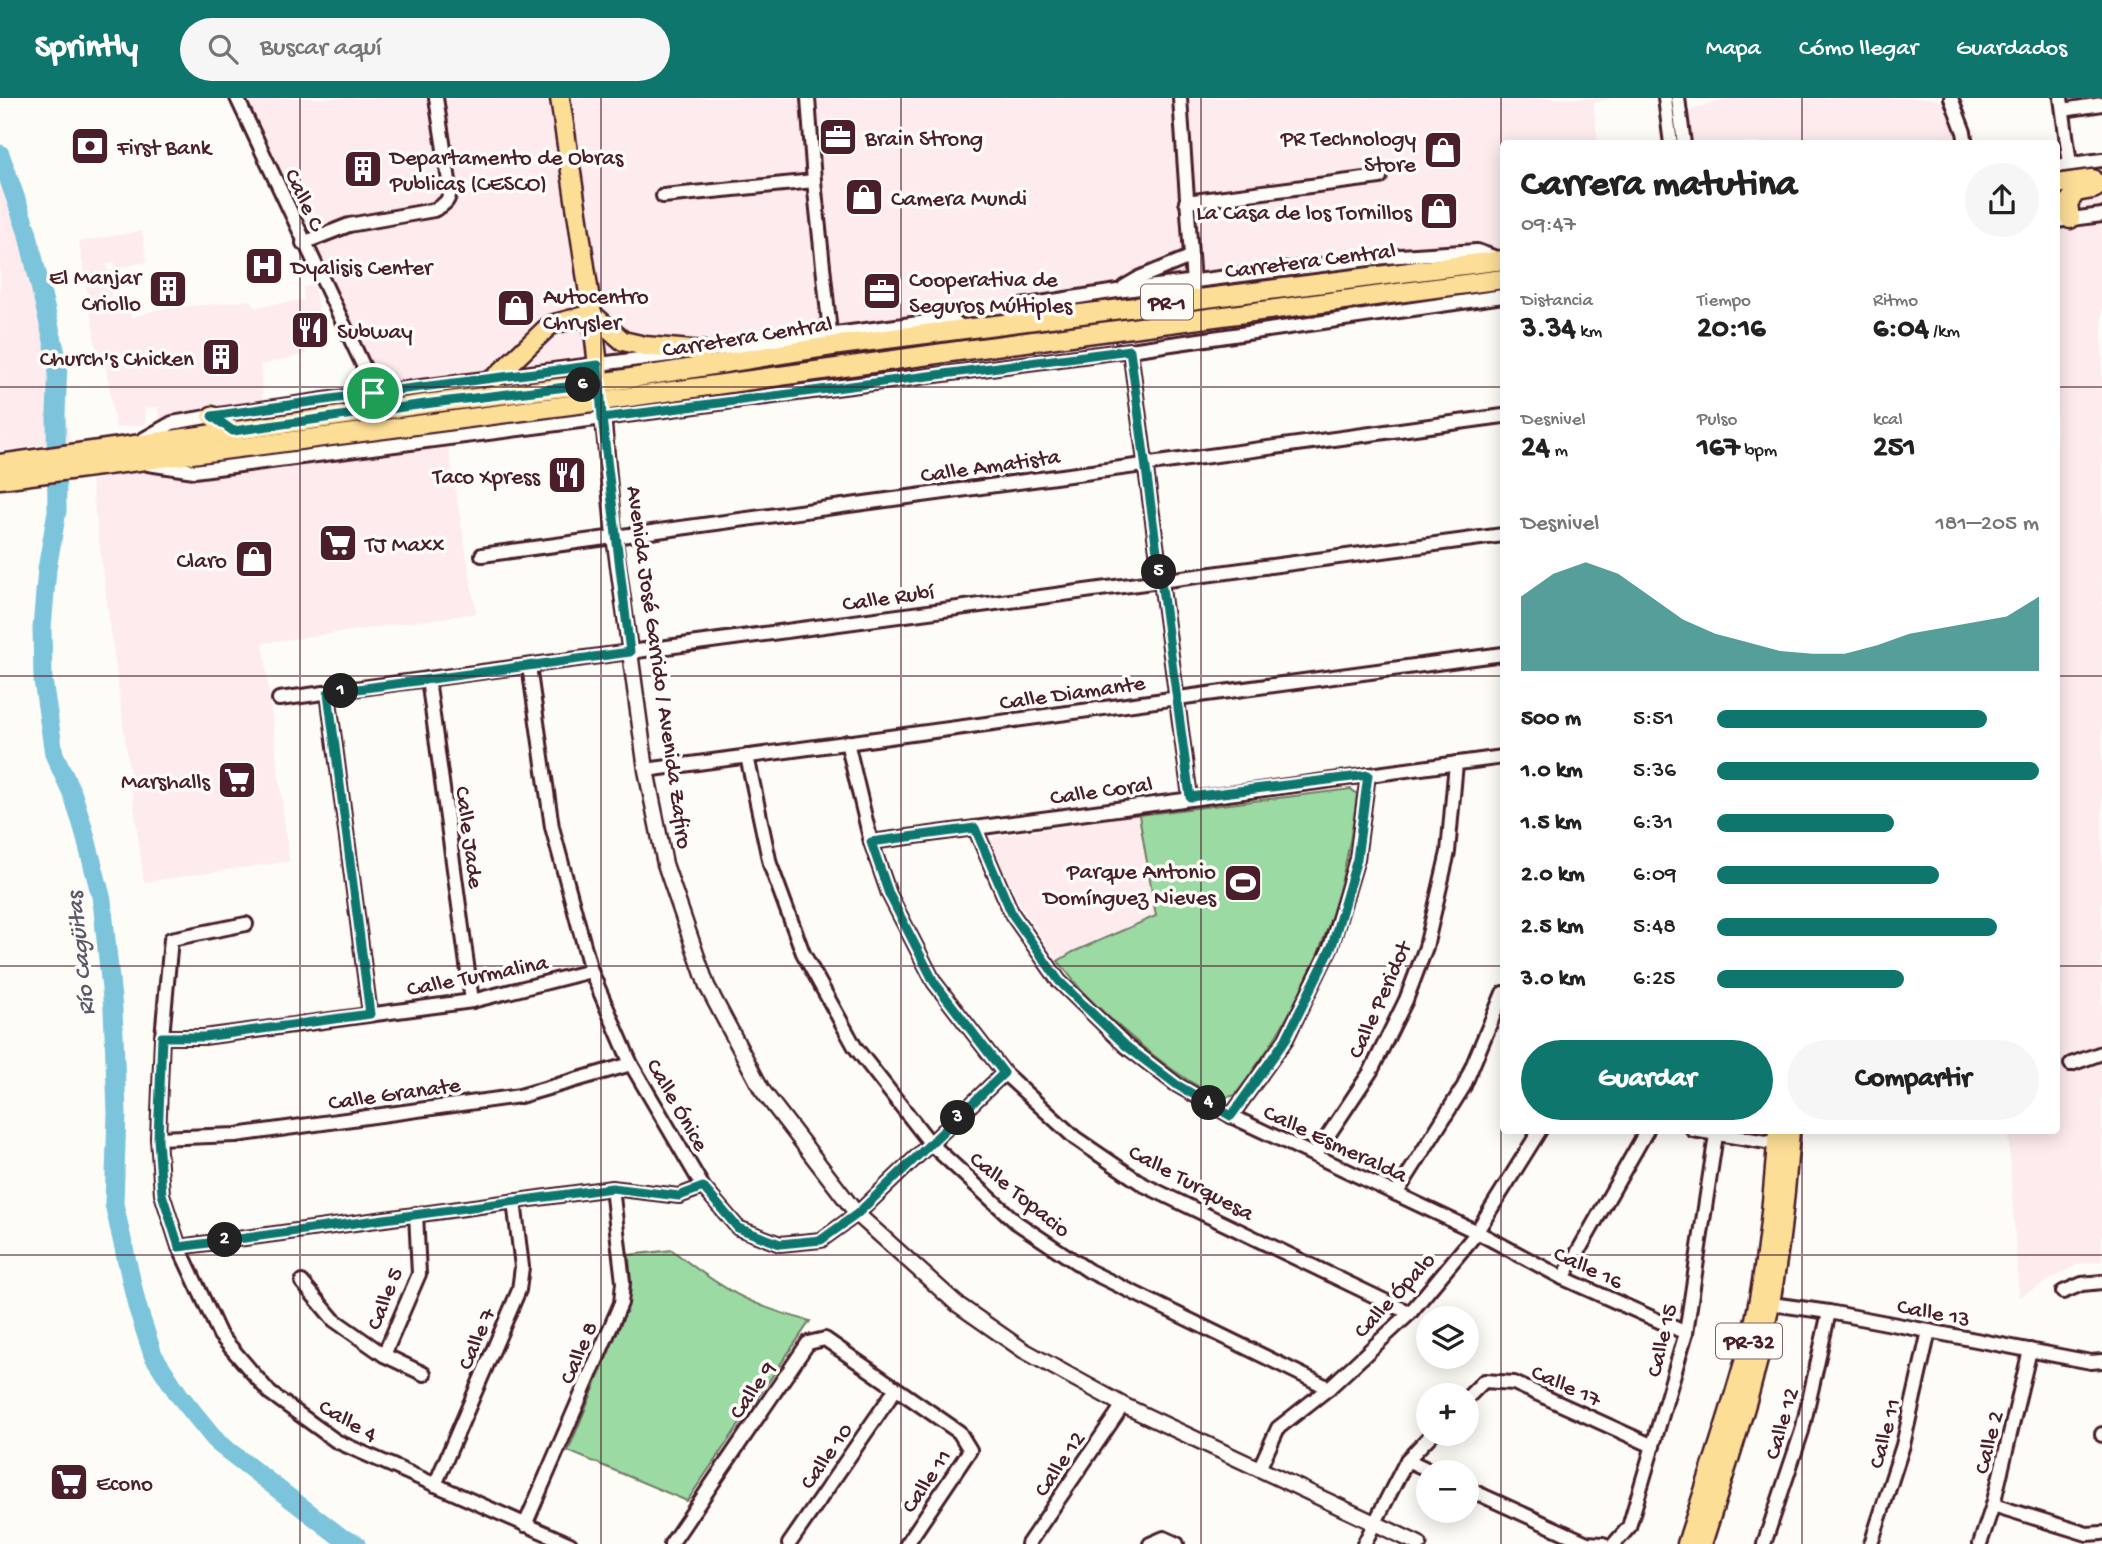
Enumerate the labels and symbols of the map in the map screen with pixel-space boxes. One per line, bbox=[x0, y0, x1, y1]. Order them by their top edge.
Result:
office icon: Brain Strong bbox=[817, 116, 859, 158]
bank icon: First Bank bbox=[69, 125, 111, 167]
place label: Brain Strong bbox=[864, 127, 983, 154]
place label: PR Technology Store bbox=[1280, 127, 1417, 180]
shop icon: PR Technology Store bbox=[1422, 129, 1464, 171]
place label: First Bank bbox=[116, 136, 214, 163]
place label: Departamento de Obras Publicas (CESCO) bbox=[388, 146, 624, 199]
building icon: Departamento de Obras Publicas (CESCO) bbox=[342, 148, 384, 190]
street label: Calle C bbox=[277, 165, 329, 237]
shop icon: Camera Mundi bbox=[843, 176, 885, 218]
place label: Camera Mundi bbox=[891, 187, 1027, 214]
shop icon: La Casa de los Tornillos bbox=[1418, 190, 1460, 232]
place label: La Casa de los Tornillos bbox=[1196, 201, 1413, 228]
street label: Carretera Central bbox=[1224, 239, 1397, 286]
hospital icon: Dyalisis Center bbox=[243, 245, 285, 287]
place label: Dyalisis Center bbox=[289, 256, 434, 283]
place label: El Manjar Criollo bbox=[49, 266, 143, 319]
building icon: El Manjar Criollo bbox=[147, 268, 189, 310]
place label: Cooperativa de Seguros Múltiples bbox=[909, 268, 1073, 321]
office icon: Cooperativa de Seguros Múltiples bbox=[861, 270, 903, 312]
road number: PR-1 bbox=[1141, 284, 1193, 320]
place label: Autocentro Chrysler bbox=[543, 285, 649, 338]
shop icon: Autocentro Chrysler bbox=[495, 287, 537, 329]
restaurant icon: Subway bbox=[289, 309, 331, 351]
street label: Carretera Central bbox=[661, 312, 834, 365]
place label: Subway bbox=[337, 320, 413, 347]
building icon: Church's Chicken bbox=[200, 336, 242, 378]
place label: Church's Chicken bbox=[40, 347, 194, 374]
pin bbox=[343, 363, 403, 423]
pin: 6 bbox=[566, 368, 600, 402]
street label: Calle Amatista bbox=[919, 444, 1063, 491]
restaurant icon: Taco Xpress bbox=[546, 454, 588, 496]
place label: Taco Xpress bbox=[431, 465, 541, 492]
street label: Avenida José Garrido / Avenida Zafiro bbox=[619, 484, 696, 851]
supermarket icon: TJ Maxx bbox=[317, 522, 359, 564]
place label: TJ Maxx bbox=[363, 533, 444, 560]
shop icon: Claro bbox=[233, 538, 275, 580]
place label: Claro bbox=[177, 549, 227, 576]
pin: 5 bbox=[1142, 554, 1176, 589]
street label: Calle Rubí bbox=[841, 580, 937, 619]
street label: Calle Diamante bbox=[998, 671, 1148, 718]
pin: 1 bbox=[324, 674, 358, 708]
supermarket icon: Marshalls bbox=[216, 759, 258, 801]
place label: Marshalls bbox=[121, 770, 211, 797]
street label: Calle Coral bbox=[1049, 772, 1154, 813]
street label: Calle Jade bbox=[447, 785, 488, 891]
place label: Parque Antonio Domínguez Nieves bbox=[1041, 860, 1217, 913]
sports icon: Parque Antonio Domínguez Nieves bbox=[1222, 862, 1264, 904]
water label: Río Cagüitas bbox=[61, 888, 103, 1017]
street label: Calle Peridot bbox=[1343, 936, 1420, 1063]
street label: Calle Turmalina bbox=[405, 950, 552, 1004]
street label: Calle Ónice bbox=[639, 1055, 714, 1158]
street label: Calle Granate bbox=[327, 1073, 463, 1118]
pin: 4 bbox=[1192, 1086, 1226, 1121]
pin: 3 bbox=[940, 1100, 976, 1136]
street label: Calle Esmeralda bbox=[1258, 1100, 1412, 1191]
street label: Calle Turquesa bbox=[1123, 1140, 1259, 1229]
street label: Calle Topacio bbox=[963, 1147, 1075, 1245]
pin: 2 bbox=[208, 1222, 243, 1258]
street label: Calle 16 bbox=[1548, 1241, 1627, 1297]
street label: Calle Ópalo bbox=[1349, 1248, 1442, 1345]
street label: Calle 5 bbox=[362, 1264, 410, 1334]
street label: Calle 13 bbox=[1894, 1294, 1972, 1335]
street label: Calle 15 bbox=[1642, 1302, 1685, 1380]
street label: Calle 7 bbox=[453, 1303, 504, 1374]
street label: Calle 8 bbox=[555, 1318, 605, 1389]
road number: PR-32 bbox=[1716, 1324, 1782, 1358]
street label: Calle 9 bbox=[724, 1357, 784, 1425]
street label: Calle 17 bbox=[1526, 1360, 1606, 1415]
street label: Calle 12 bbox=[1760, 1385, 1806, 1463]
street label: Calle 4 bbox=[313, 1394, 382, 1450]
street label: Calle 11 bbox=[1864, 1396, 1909, 1472]
street label: Calle 2 bbox=[1970, 1409, 2011, 1477]
street label: Calle 10 bbox=[795, 1419, 860, 1495]
street label: Calle 12 bbox=[1029, 1427, 1093, 1503]
street label: Calle 11 bbox=[897, 1445, 959, 1519]
supermarket icon: Econo bbox=[48, 1461, 90, 1503]
place label: Econo bbox=[96, 1472, 153, 1499]

